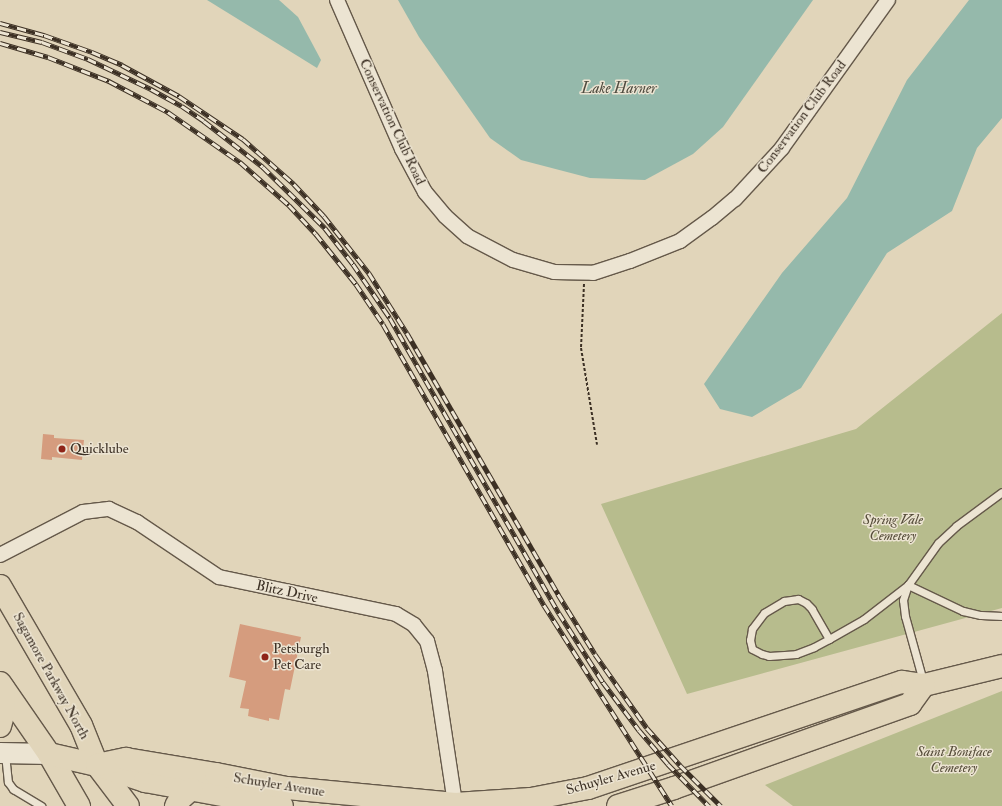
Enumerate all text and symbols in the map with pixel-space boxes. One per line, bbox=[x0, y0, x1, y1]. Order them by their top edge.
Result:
street label: Conservation Club Road bbox=[355, 56, 429, 188]
street label: Conservation Club Road bbox=[754, 57, 850, 177]
water label: Lake Harner bbox=[581, 80, 657, 98]
place label: Quicklube bbox=[70, 441, 129, 457]
marker: Quicklube bbox=[57, 444, 67, 454]
park label: Spring Vale Cemetery bbox=[863, 512, 923, 544]
street label: Blitz Drive bbox=[255, 577, 319, 607]
street label: Sagamore Parkway North bbox=[9, 610, 93, 742]
place label: Petsburgh Pet Care bbox=[273, 641, 329, 674]
marker: Petsburgh Pet Care bbox=[260, 652, 270, 662]
park label: Saint Boniface Cemetery bbox=[916, 744, 992, 776]
street label: Schuyler Avenue bbox=[564, 757, 658, 799]
street label: Schuyler Avenue bbox=[232, 770, 326, 800]

